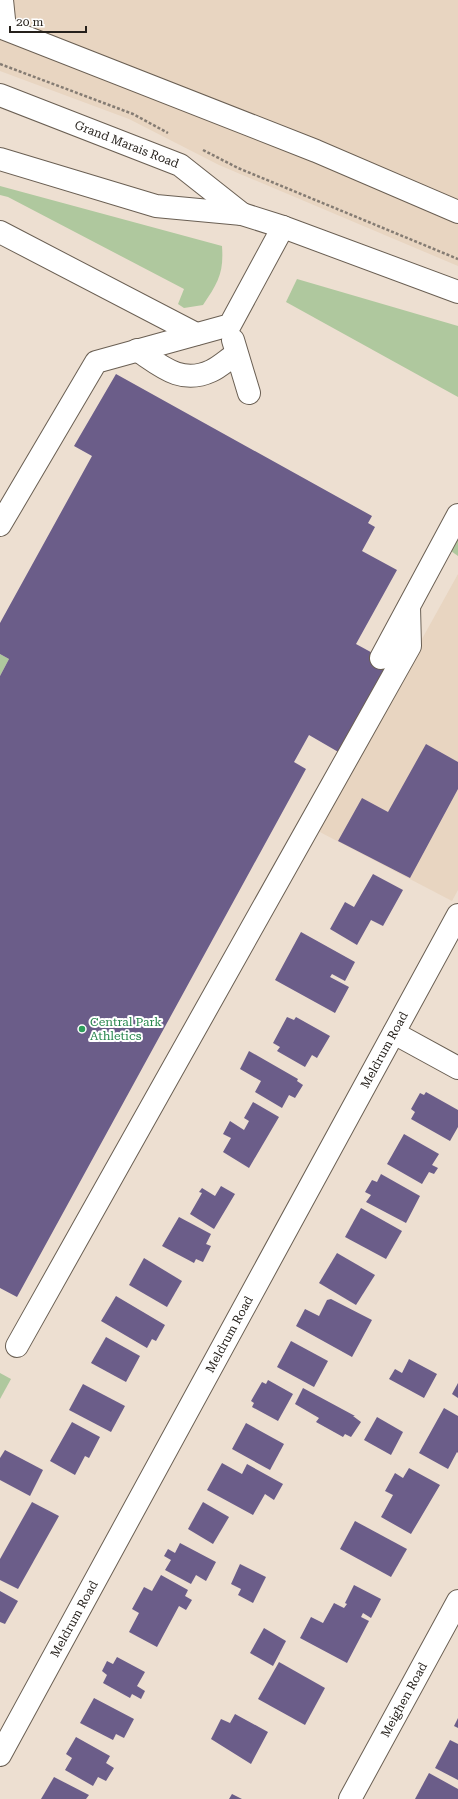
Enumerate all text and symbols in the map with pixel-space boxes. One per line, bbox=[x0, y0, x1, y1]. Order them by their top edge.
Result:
scale bar bbox=[10, 8, 86, 34]
text: 20 m bbox=[16, 15, 43, 29]
street label: Grand Marais Road bbox=[73, 118, 181, 171]
street label: Meldrum Road bbox=[358, 1009, 411, 1091]
place label: Central Park Athletics bbox=[90, 1015, 162, 1043]
marker: Central Park Athletics bbox=[77, 1024, 87, 1034]
street label: Meldrum Road bbox=[203, 1293, 256, 1375]
street label: Meldrum Road bbox=[48, 1578, 101, 1660]
street label: Meighen Road bbox=[378, 1660, 430, 1740]

